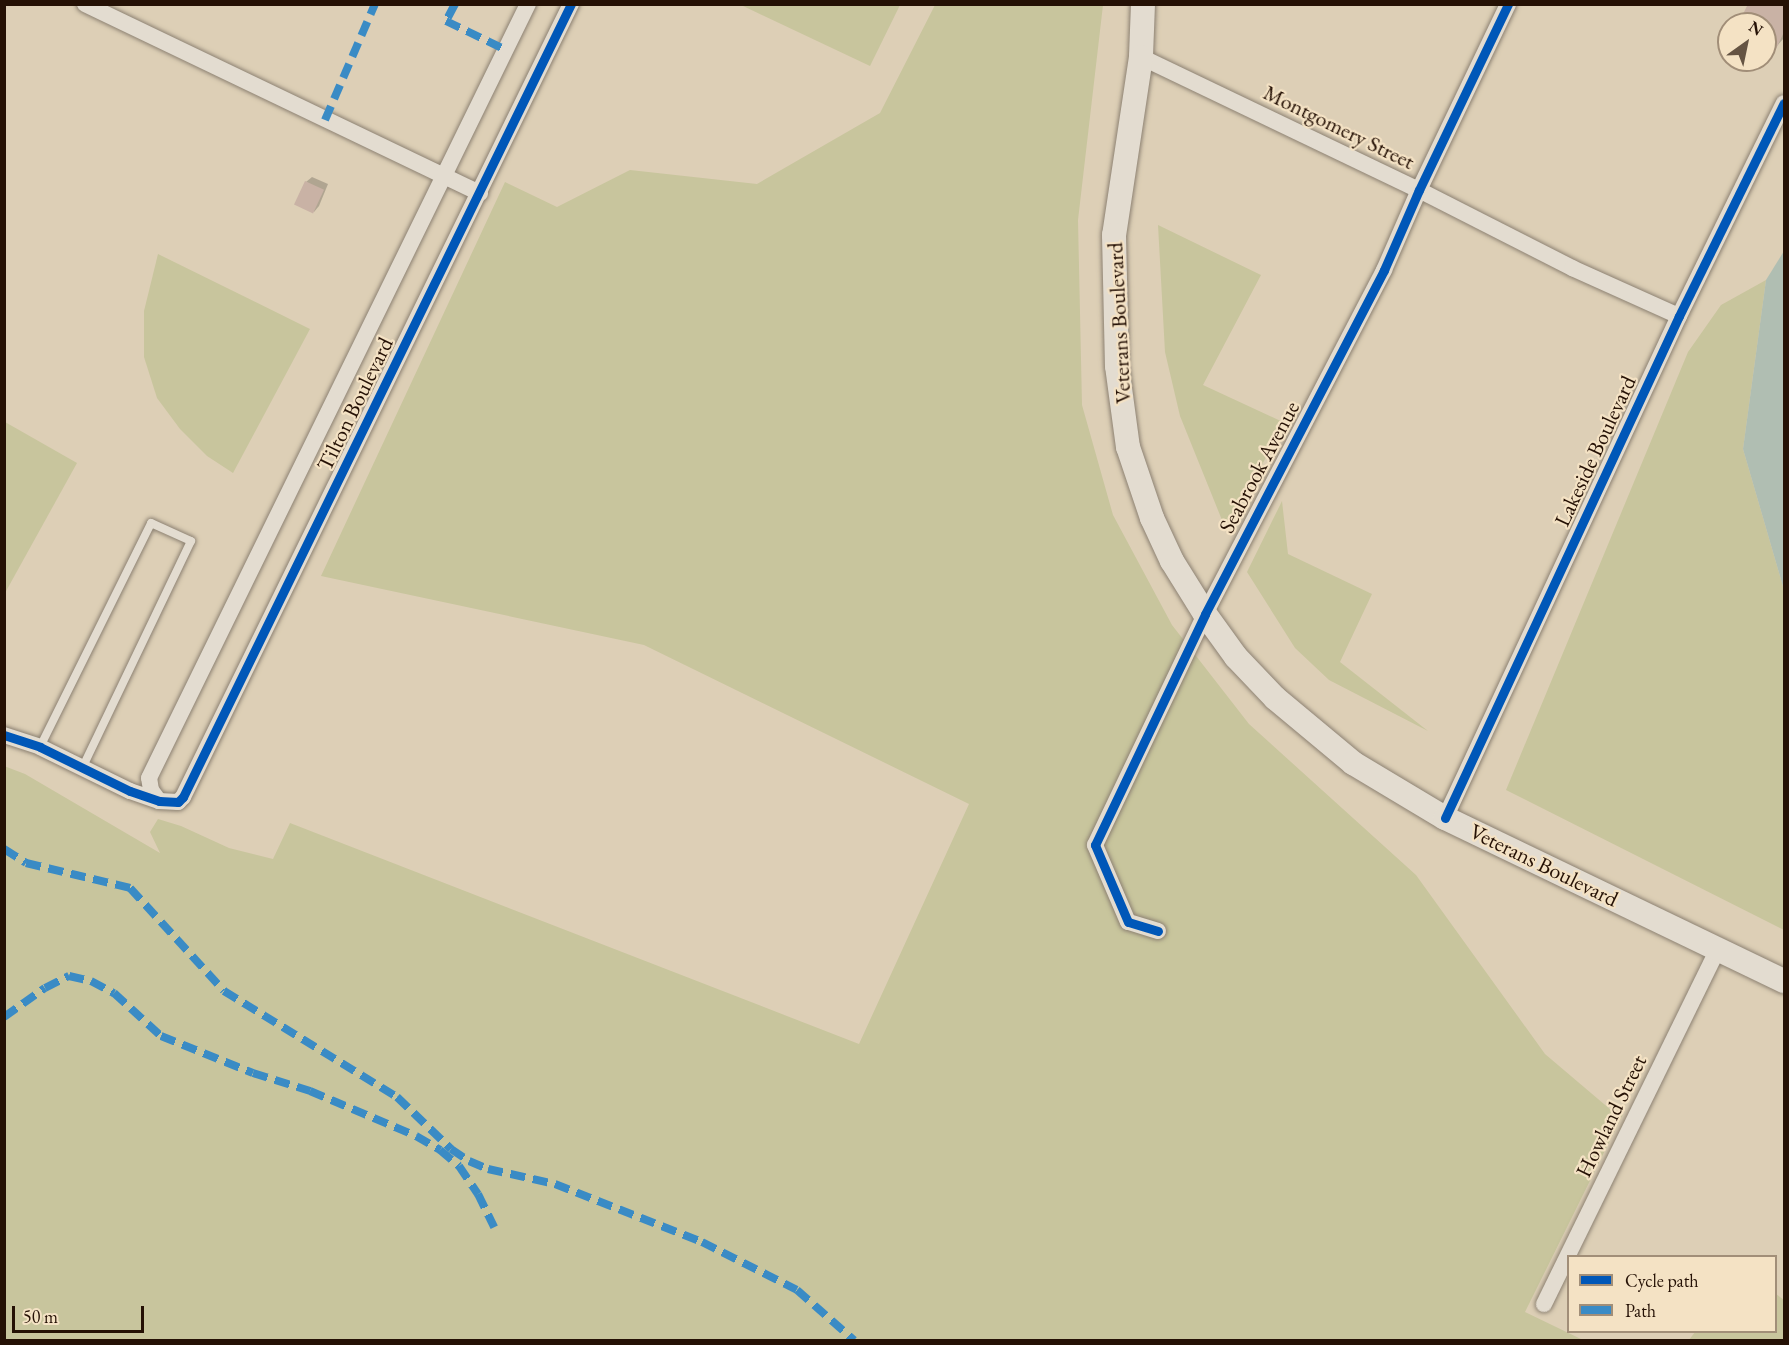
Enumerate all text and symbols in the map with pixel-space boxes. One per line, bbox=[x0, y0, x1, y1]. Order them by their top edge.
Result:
north arrow bbox=[1717, 12, 1777, 72]
text: N bbox=[1745, 16, 1767, 40]
street label: Montgomery Street bbox=[1259, 79, 1419, 175]
street label: Veterans Boulevard bbox=[1102, 242, 1136, 404]
street label: Tilton Boulevard bbox=[311, 333, 399, 475]
street label: Lakeside Boulevard bbox=[1549, 372, 1641, 530]
street label: Seabrook Avenue bbox=[1213, 397, 1305, 537]
street label: Veterans Boulevard bbox=[1466, 818, 1622, 912]
street label: Howland Street bbox=[1570, 1050, 1652, 1182]
legend bbox=[1567, 1255, 1777, 1333]
text: Cycle path bbox=[1625, 1269, 1699, 1292]
scale bar bbox=[15, 1294, 147, 1332]
text: Path bbox=[1625, 1299, 1656, 1322]
text: 50 m bbox=[23, 1305, 58, 1328]

